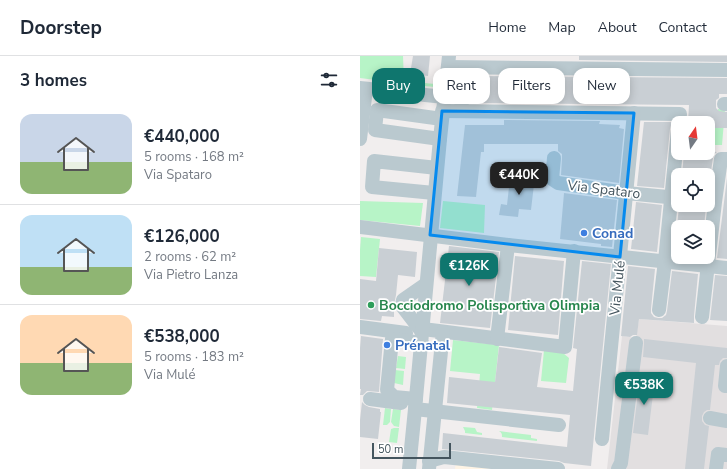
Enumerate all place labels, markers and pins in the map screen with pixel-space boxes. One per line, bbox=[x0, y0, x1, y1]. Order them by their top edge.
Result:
pin: €440K bbox=[491, 162, 547, 196]
place label: Conad bbox=[592, 224, 633, 243]
marker: Conad bbox=[579, 228, 589, 238]
pin: €126K bbox=[441, 253, 497, 287]
place label: Bocciodromo Polisportiva Olimpia bbox=[379, 296, 600, 315]
marker: Bocciodromo Polisportiva Olimpia bbox=[366, 300, 376, 310]
place label: Prénatal bbox=[395, 336, 451, 355]
marker: Prénatal bbox=[382, 340, 392, 350]
pin: €538K bbox=[616, 372, 672, 406]

